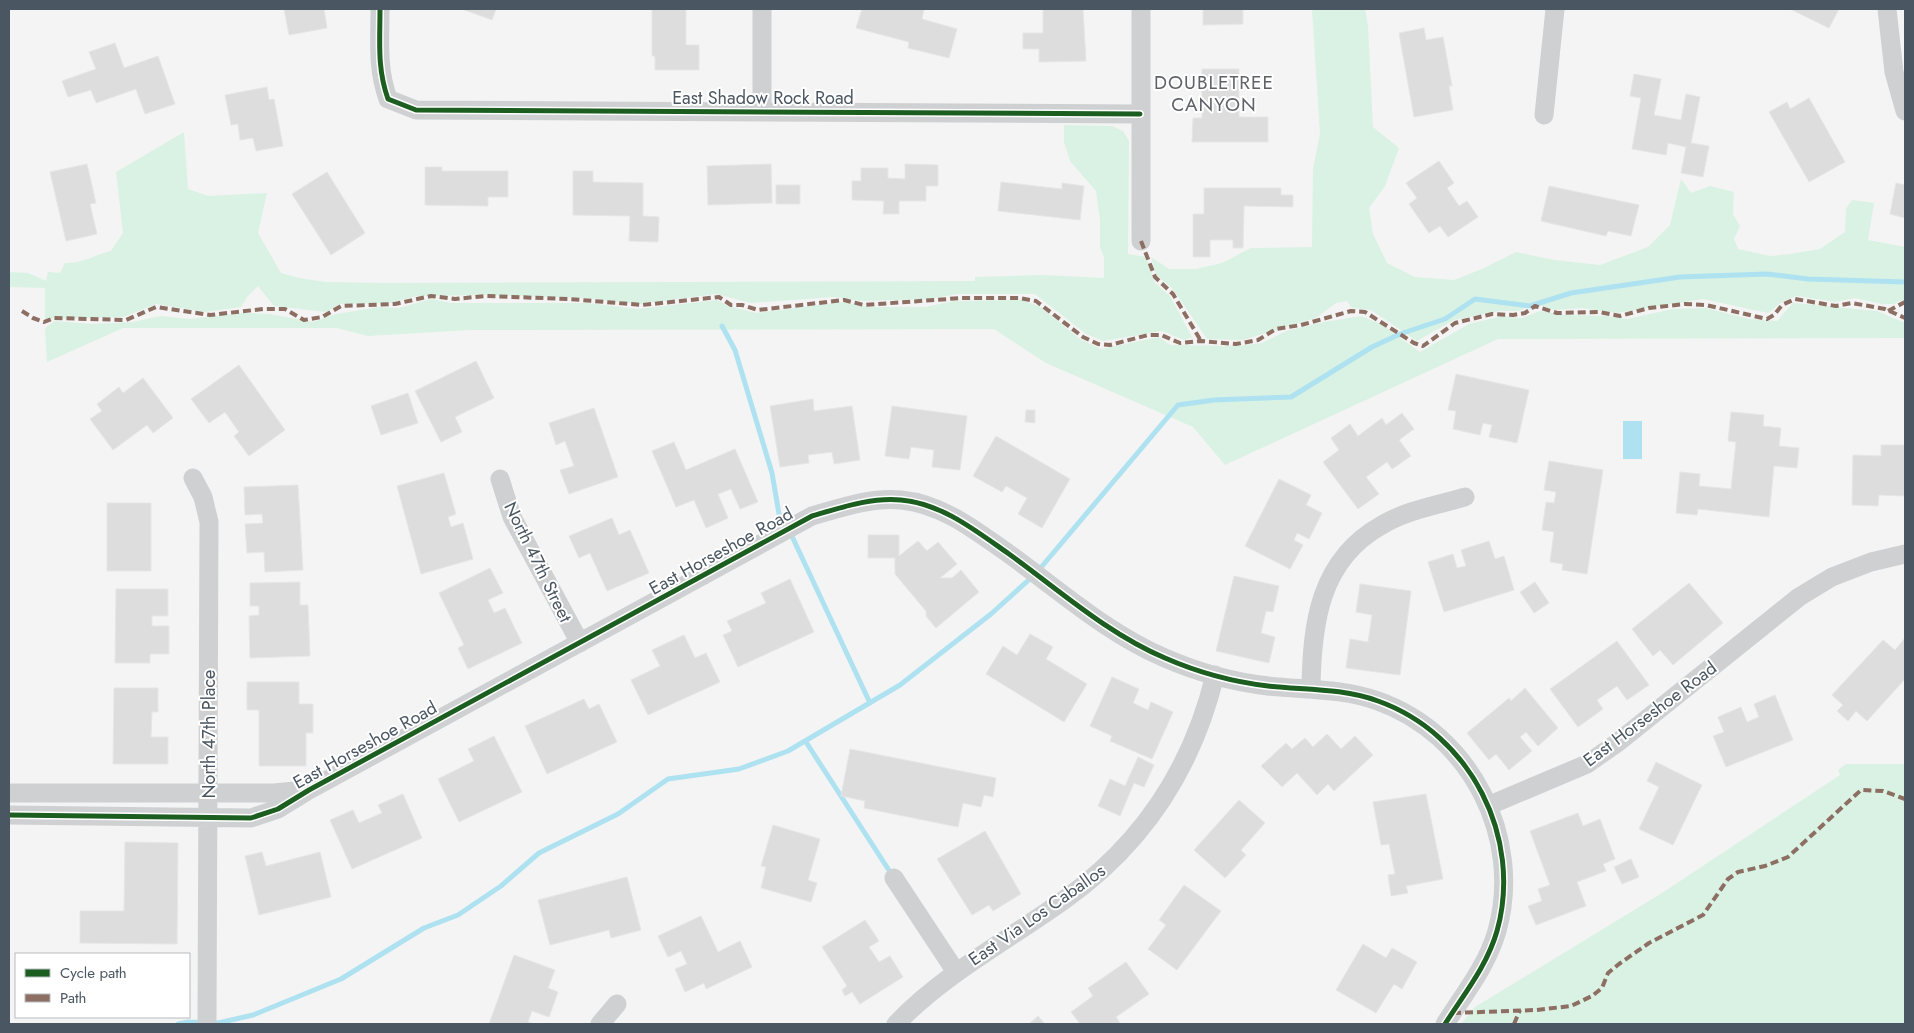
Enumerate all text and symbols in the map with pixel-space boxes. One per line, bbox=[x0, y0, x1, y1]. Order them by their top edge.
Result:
district label: DOUBLETREE CANYON bbox=[1154, 69, 1274, 118]
street label: East Shadow Rock Road bbox=[672, 85, 854, 111]
street label: North 47th Street bbox=[498, 497, 579, 627]
street label: East Horseshoe Road bbox=[644, 501, 798, 601]
street label: East Horseshoe Road bbox=[1578, 655, 1722, 773]
street label: North 47th Place bbox=[196, 670, 222, 798]
street label: East Horseshoe Road bbox=[288, 695, 442, 795]
street label: East Via Los Caballos bbox=[963, 858, 1111, 972]
legend bbox=[15, 953, 190, 1018]
text: Cycle path bbox=[60, 962, 127, 984]
text: Path bbox=[60, 987, 86, 1009]

